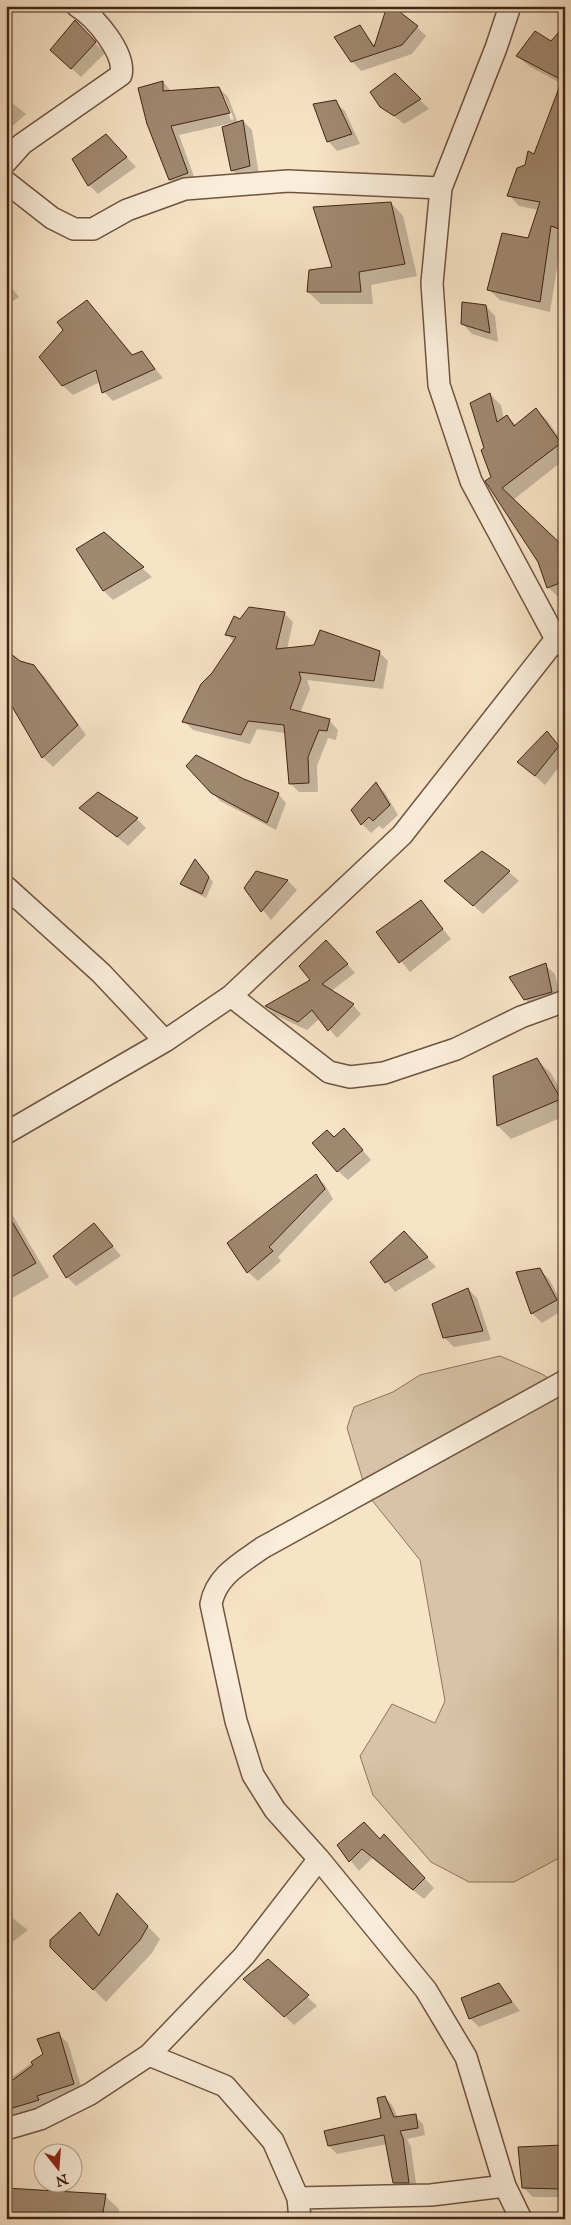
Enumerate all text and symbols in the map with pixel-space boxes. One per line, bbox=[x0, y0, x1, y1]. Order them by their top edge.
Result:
north arrow bbox=[32, 2142, 82, 2192]
text: N bbox=[53, 2169, 71, 2190]

